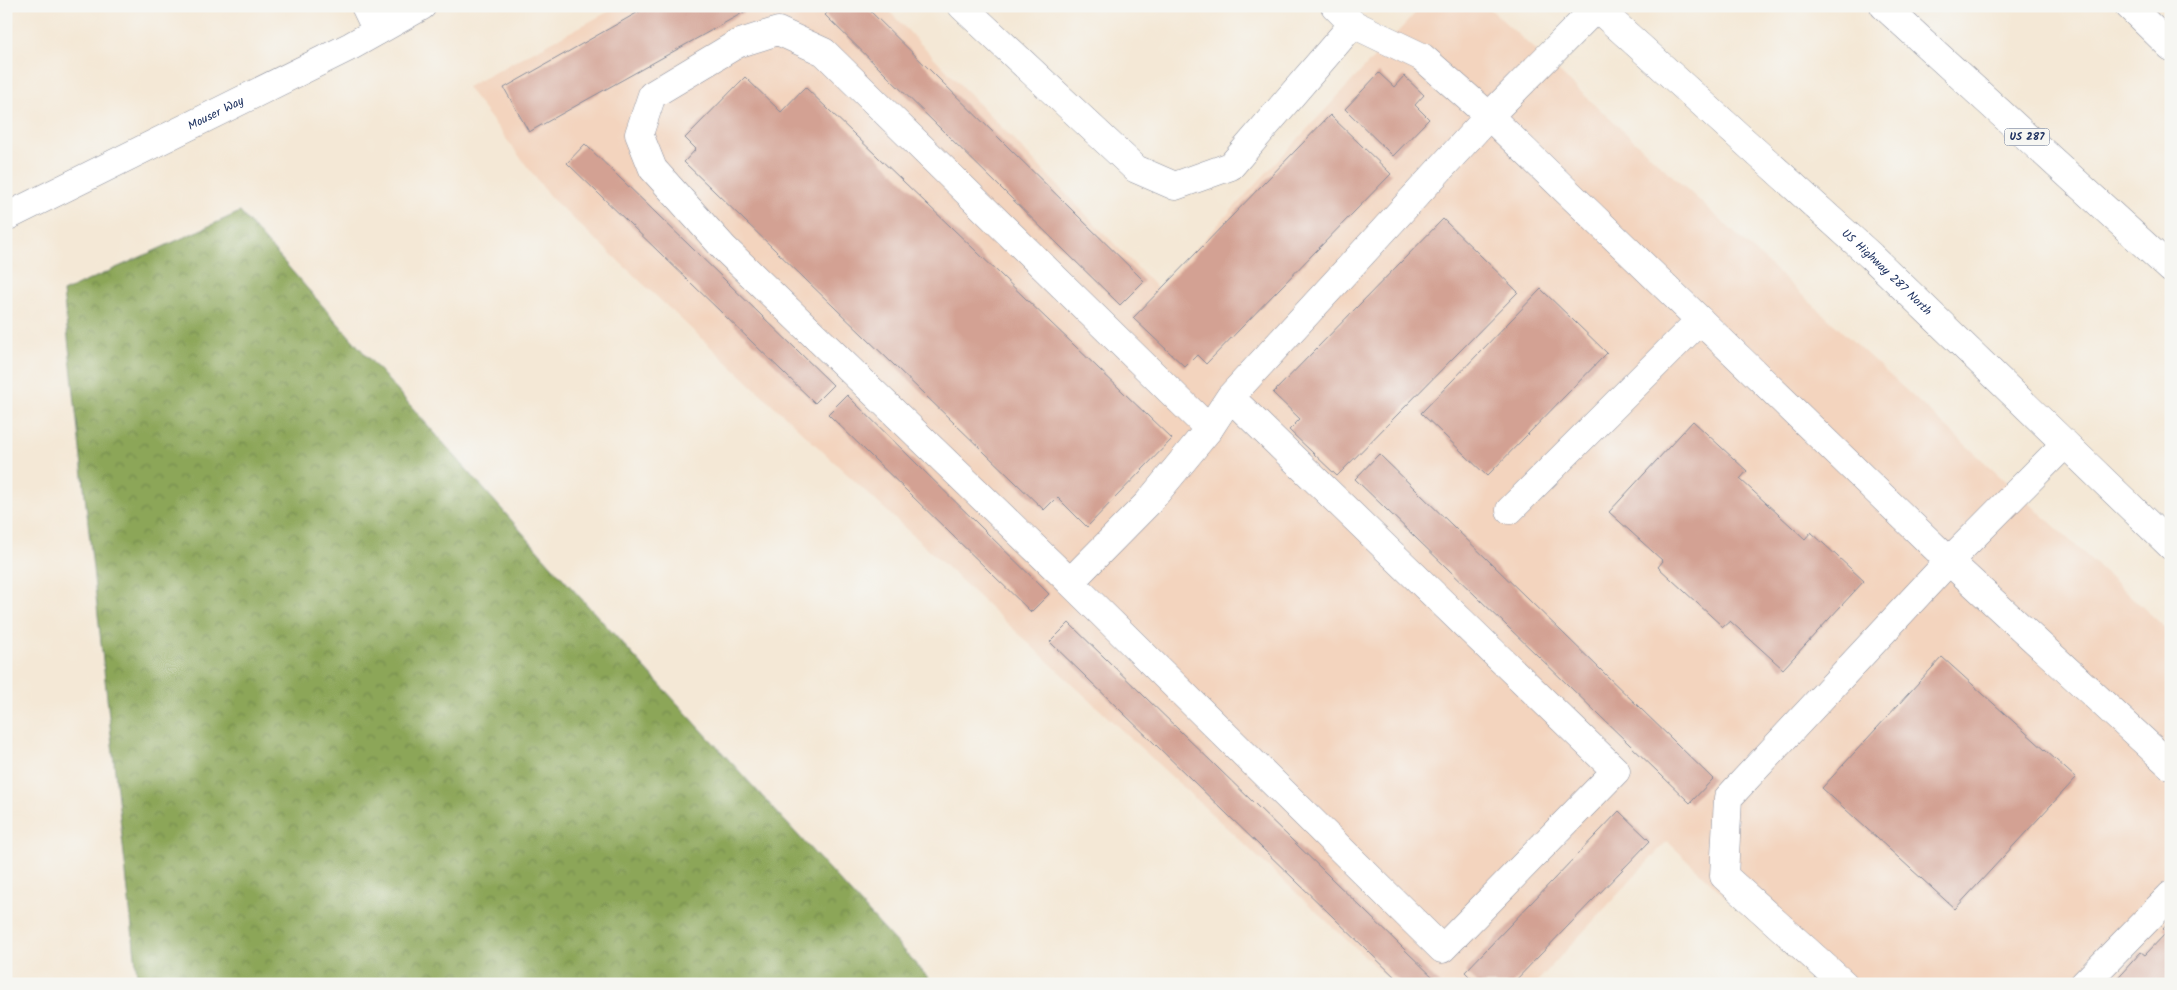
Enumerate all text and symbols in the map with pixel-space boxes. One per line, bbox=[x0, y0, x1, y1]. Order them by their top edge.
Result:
street label: Mouser Way bbox=[184, 91, 247, 135]
road number: US 287 bbox=[2004, 128, 2050, 146]
street label: US Highway 287 North bbox=[1837, 224, 1937, 320]

